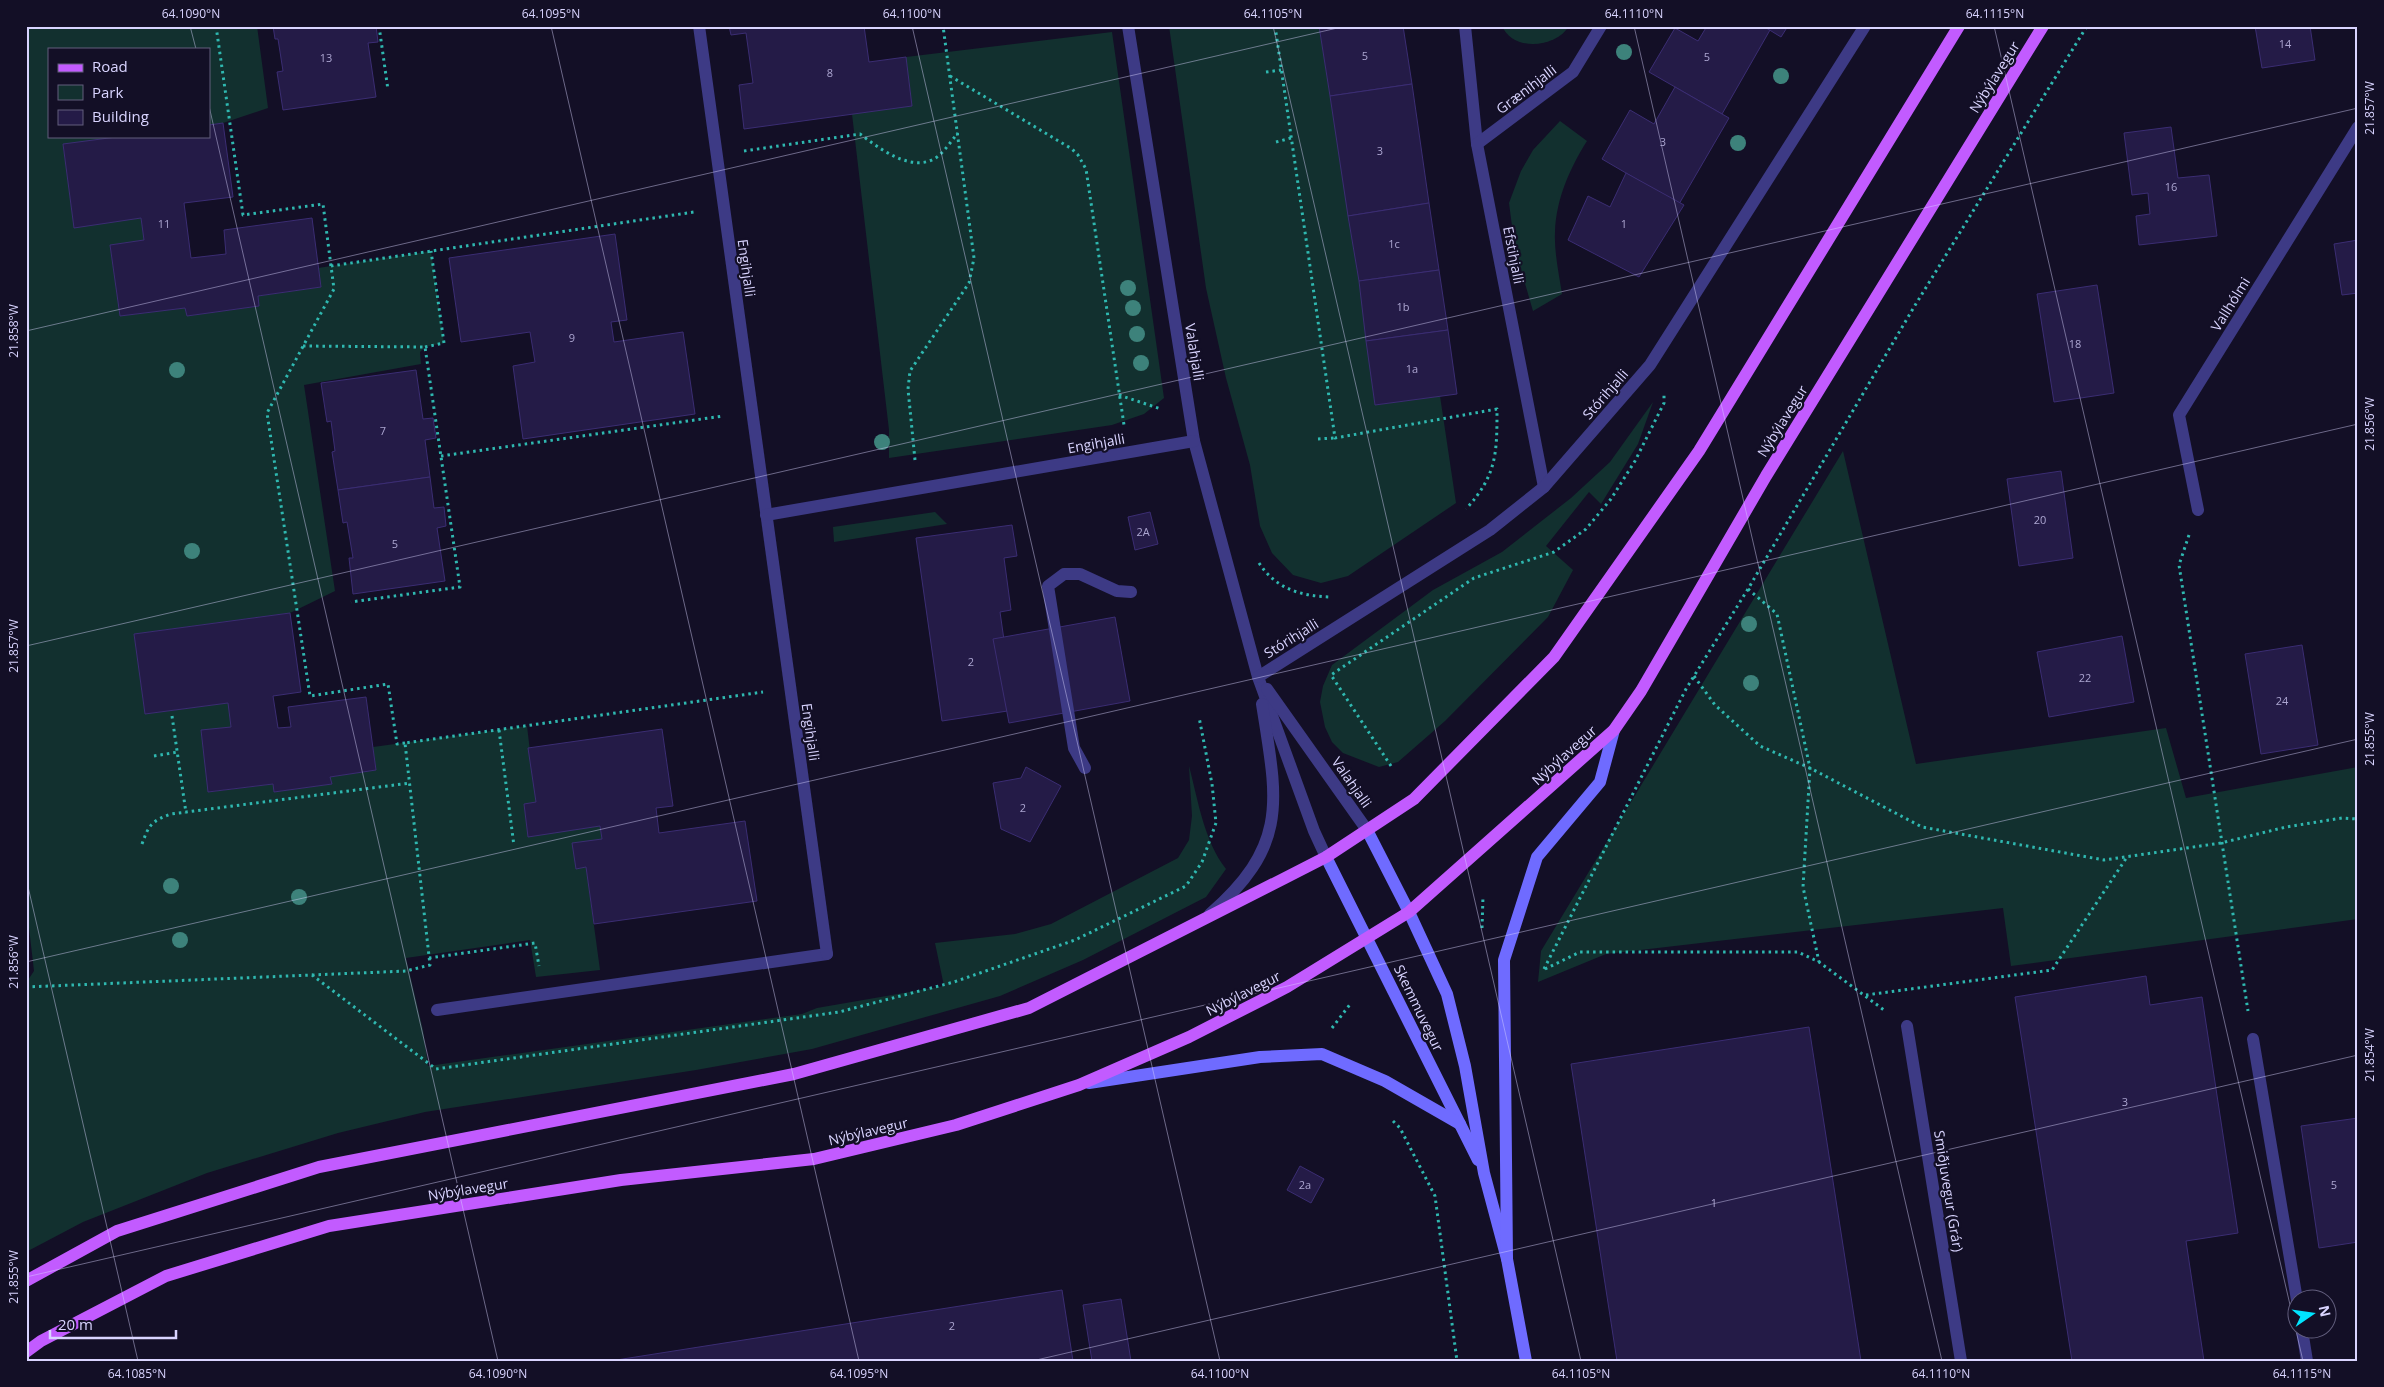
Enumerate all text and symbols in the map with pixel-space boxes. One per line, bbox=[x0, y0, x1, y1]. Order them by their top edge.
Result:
text: 64.1090°N bbox=[162, 5, 220, 22]
text: 64.1095°N bbox=[522, 5, 580, 22]
text: 64.1100°N bbox=[883, 5, 941, 22]
text: 64.1105°N bbox=[1244, 5, 1302, 22]
text: 64.1110°N bbox=[1605, 5, 1663, 22]
text: 64.1115°N bbox=[1966, 5, 2024, 22]
house number: 14 bbox=[2279, 36, 2292, 51]
street label: Nýbýlavegur bbox=[1964, 37, 2024, 116]
legend bbox=[48, 48, 210, 138]
house number: 5 bbox=[1362, 48, 1368, 63]
house number: 5 bbox=[1704, 49, 1710, 64]
house number: 13 bbox=[320, 50, 332, 65]
text: Road bbox=[92, 56, 128, 76]
street label: Grænihjalli bbox=[1492, 60, 1560, 118]
house number: 8 bbox=[827, 65, 833, 80]
text: 21.857°W bbox=[2361, 81, 2378, 135]
text: Park bbox=[92, 82, 123, 102]
text: Building bbox=[92, 106, 149, 126]
house number: 3 bbox=[1660, 134, 1666, 149]
house number: 3 bbox=[1377, 143, 1383, 158]
house number: 16 bbox=[2165, 179, 2177, 194]
house number: 11 bbox=[158, 216, 170, 231]
house number: 1 bbox=[1621, 216, 1627, 231]
street label: Efstihjalli bbox=[1499, 225, 1529, 285]
house number: 1c bbox=[1388, 236, 1400, 251]
street label: Engihjalli bbox=[734, 238, 760, 298]
street label: Vallhólmi bbox=[2206, 273, 2254, 335]
house number: 1b bbox=[1396, 299, 1410, 314]
text: 21.858°W bbox=[5, 304, 22, 358]
street label: Valahjalli bbox=[1181, 322, 1209, 382]
house number: 9 bbox=[569, 330, 575, 345]
house number: 18 bbox=[2069, 336, 2081, 351]
house number: 1a bbox=[1406, 361, 1418, 376]
street label: Stórihjalli bbox=[1578, 365, 1632, 423]
street label: Nýbýlavegur bbox=[1752, 381, 1812, 460]
text: 21.856°W bbox=[2361, 397, 2378, 451]
house number: 7 bbox=[380, 423, 386, 438]
street label: Engihjalli bbox=[1066, 429, 1126, 457]
house number: 20 bbox=[2034, 512, 2046, 527]
house number: 2A bbox=[1136, 524, 1150, 539]
house number: 5 bbox=[392, 536, 398, 551]
street label: Stórihjalli bbox=[1260, 614, 1322, 662]
text: 21.857°W bbox=[5, 619, 22, 673]
house number: 2 bbox=[968, 654, 974, 669]
house number: 22 bbox=[2079, 670, 2091, 685]
house number: 24 bbox=[2276, 693, 2289, 708]
street label: Engihjalli bbox=[798, 702, 824, 762]
text: 21.855°W bbox=[2361, 712, 2378, 766]
street label: Nýbýlavegur bbox=[1527, 721, 1601, 789]
street label: Valahjalli bbox=[1328, 753, 1376, 811]
house number: 2 bbox=[1020, 800, 1026, 815]
text: 21.856°W bbox=[5, 935, 22, 989]
street label: Skemmuvegur bbox=[1390, 962, 1448, 1055]
street label: Nýbýlavegur bbox=[1203, 966, 1284, 1020]
text: 21.854°W bbox=[2361, 1028, 2378, 1082]
house number: 3 bbox=[2122, 1094, 2128, 1109]
street label: Nýbýlavegur bbox=[826, 1113, 910, 1149]
street label: Smiðjuvegur (Grár) bbox=[1930, 1129, 1968, 1253]
street label: Nýbýlavegur bbox=[426, 1173, 510, 1205]
house number: 2a bbox=[1299, 1177, 1311, 1192]
house number: 5 bbox=[2331, 1177, 2337, 1192]
house number: 1 bbox=[1711, 1195, 1717, 1210]
text: 21.855°W bbox=[5, 1250, 22, 1304]
north arrow bbox=[2286, 1290, 2336, 1340]
text: N bbox=[2315, 1303, 2336, 1319]
scale bar bbox=[50, 1307, 176, 1339]
text: 20 m bbox=[58, 1314, 93, 1334]
house number: 2 bbox=[949, 1318, 955, 1333]
text: 64.1085°N bbox=[108, 1365, 166, 1382]
text: 64.1090°N bbox=[469, 1365, 527, 1382]
text: 64.1095°N bbox=[830, 1365, 888, 1382]
text: 64.1100°N bbox=[1191, 1365, 1249, 1382]
text: 64.1105°N bbox=[1552, 1365, 1610, 1382]
text: 64.1110°N bbox=[1912, 1365, 1970, 1382]
text: 64.1115°N bbox=[2273, 1365, 2331, 1382]

